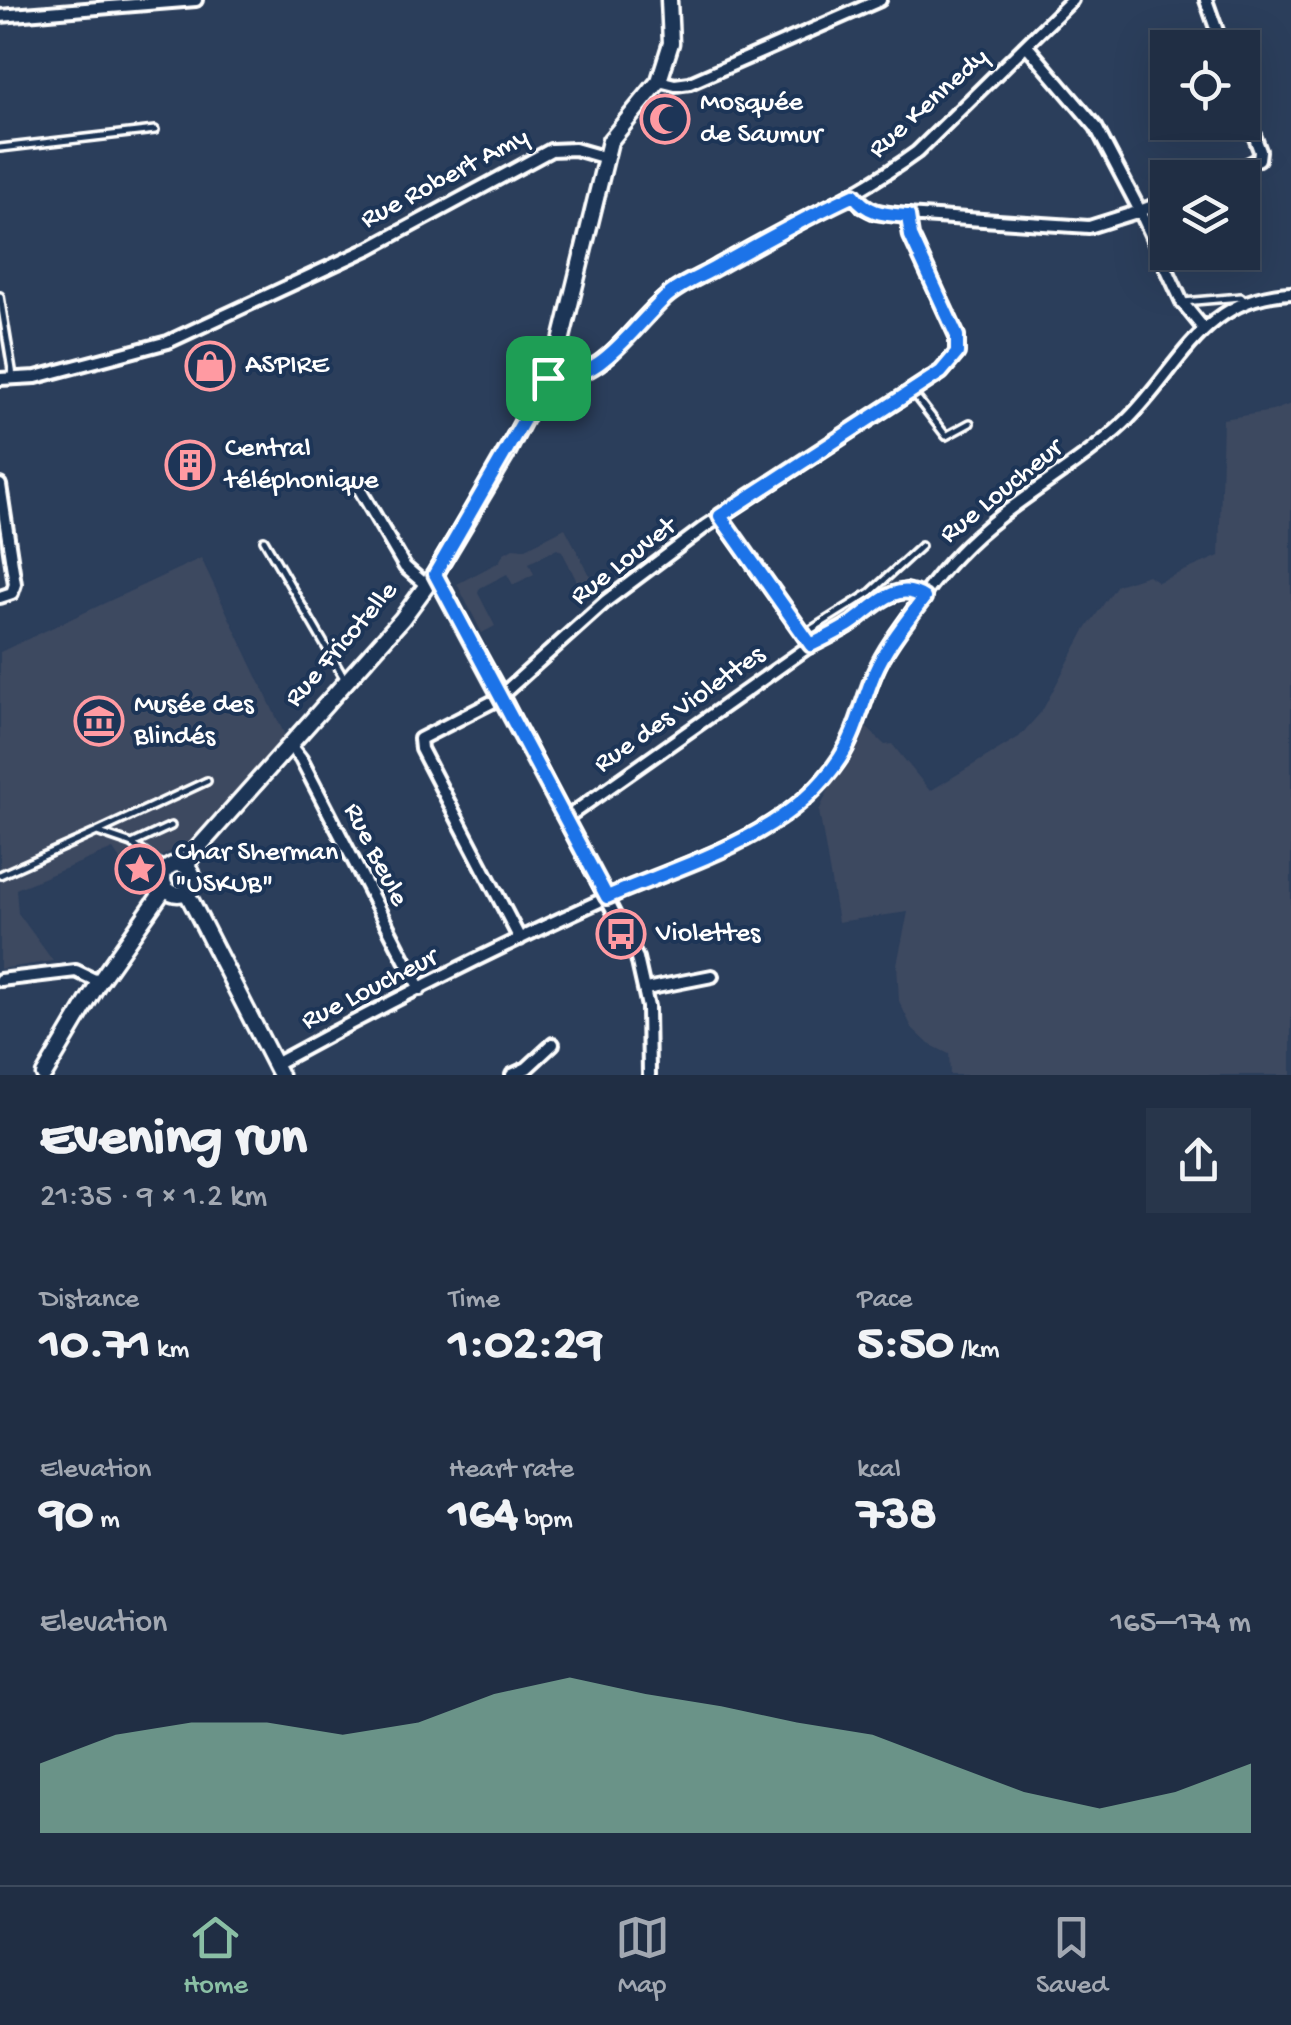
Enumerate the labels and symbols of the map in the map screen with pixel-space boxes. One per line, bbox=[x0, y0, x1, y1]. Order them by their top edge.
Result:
street label: Rue Kennedy bbox=[862, 41, 996, 166]
place label: Mosquée de Saumur bbox=[700, 87, 824, 152]
mosque icon: Mosquée de Saumur bbox=[639, 93, 691, 145]
street label: Rue Robert Amy bbox=[355, 121, 535, 237]
pin bbox=[506, 336, 591, 421]
shop icon: ASPIRE bbox=[184, 340, 236, 392]
place label: ASPIRE bbox=[245, 350, 330, 383]
street label: Rue Loucheur bbox=[934, 431, 1072, 552]
place label: Central téléphonique bbox=[223, 433, 379, 498]
building icon: Central téléphonique bbox=[164, 439, 216, 491]
street label: Rue Louvet bbox=[565, 509, 685, 613]
street label: Rue Fricotelle bbox=[278, 575, 406, 715]
street label: Rue des Violettes bbox=[588, 638, 772, 781]
place label: Musée des Blindés bbox=[133, 689, 254, 754]
museum icon: Musée des Blindés bbox=[73, 695, 125, 747]
street label: Rue Beule bbox=[335, 798, 415, 913]
place label: Char Sherman "USKUB" bbox=[175, 837, 339, 902]
place icon: Char Sherman "USKUB" bbox=[114, 843, 166, 895]
bus stop icon: Violettes bbox=[595, 908, 647, 960]
place label: Violettes bbox=[655, 918, 761, 951]
street label: Rue Loucheur bbox=[296, 941, 446, 1038]

